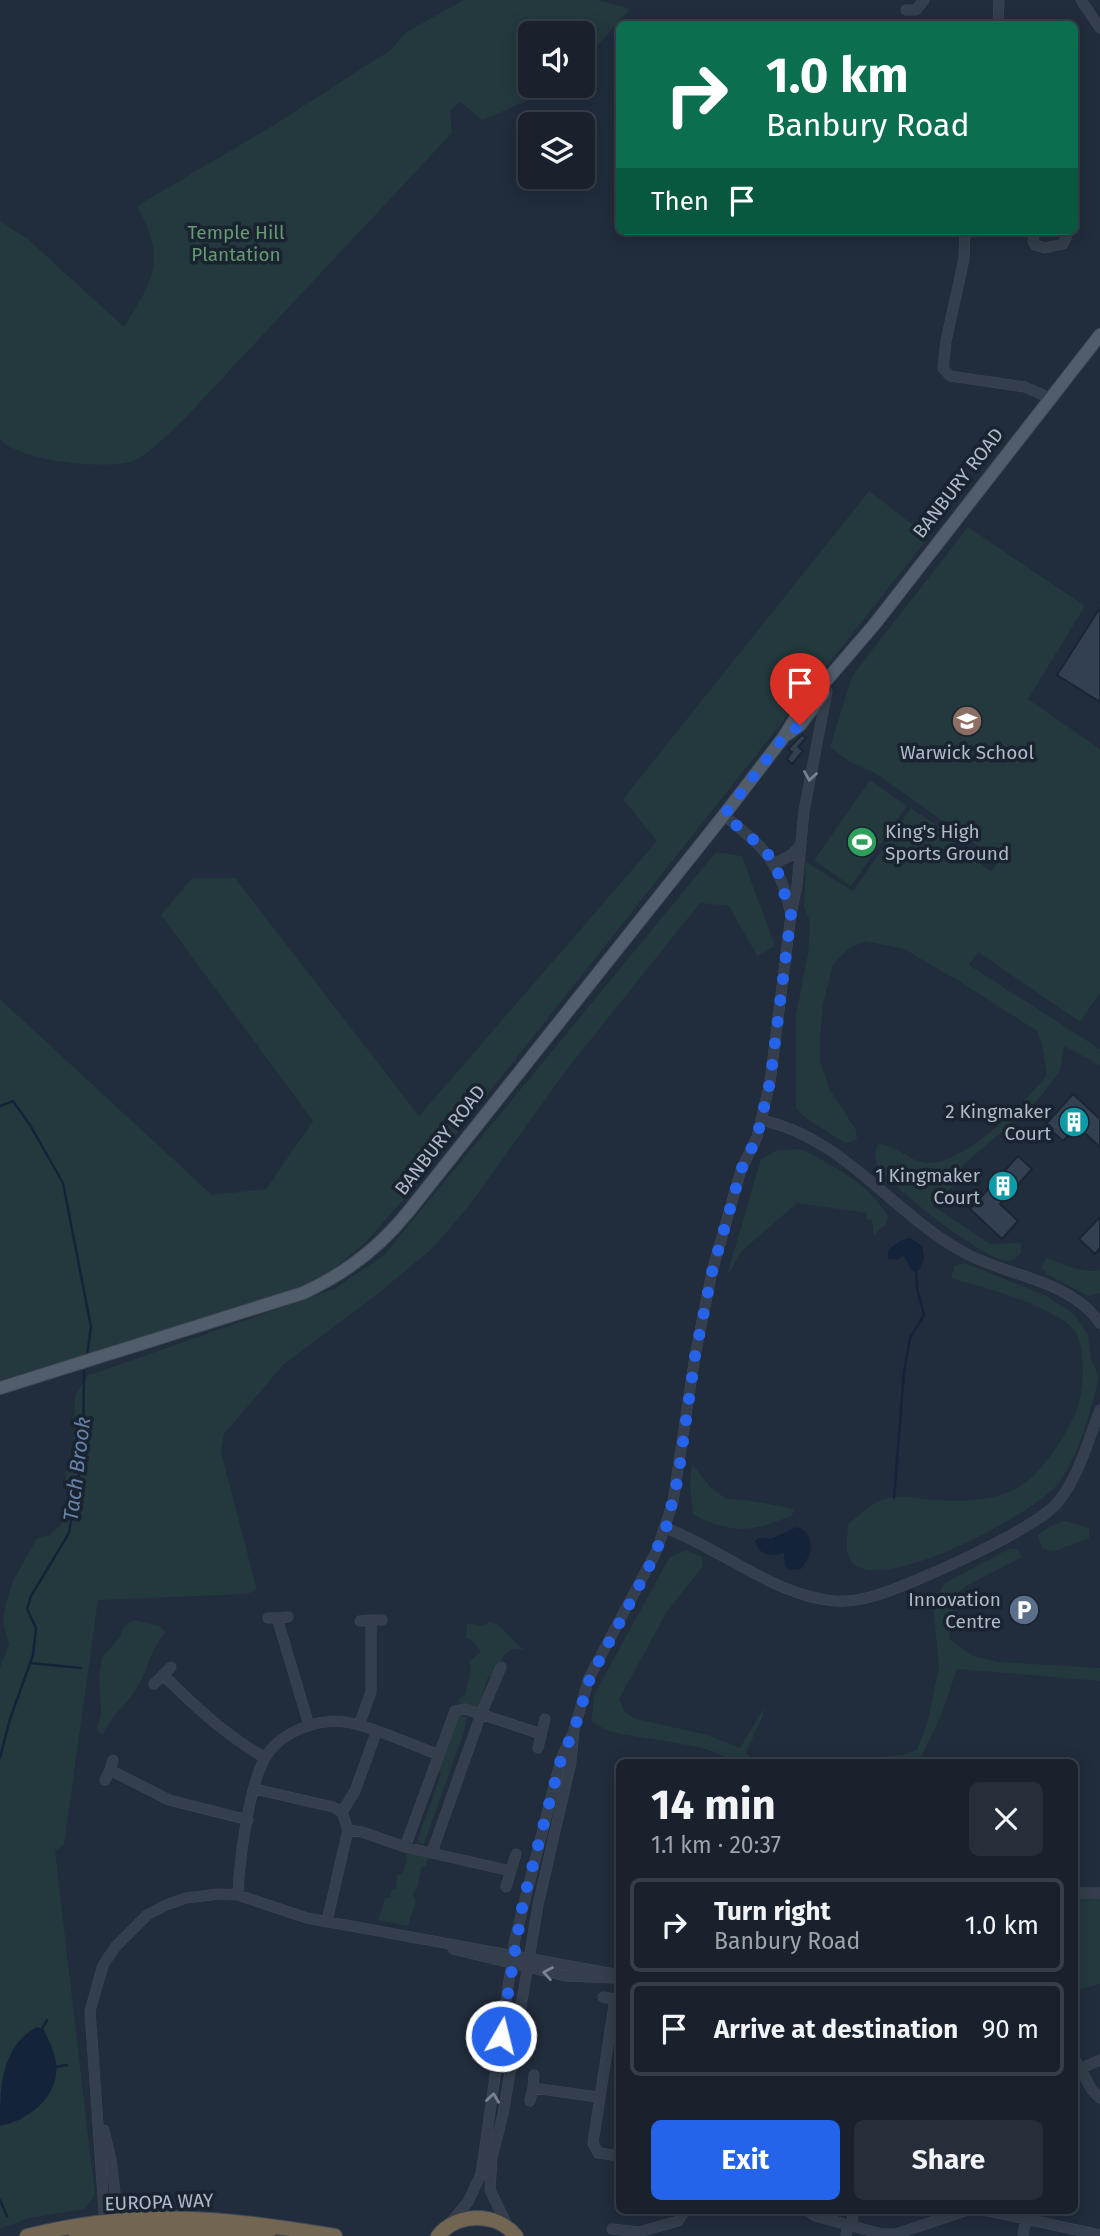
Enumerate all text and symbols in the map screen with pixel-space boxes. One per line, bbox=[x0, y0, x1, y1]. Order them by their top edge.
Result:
map controls bbox=[518, 21, 595, 189]
button: sound bbox=[518, 21, 595, 98]
text: 1.0 km bbox=[766, 46, 909, 105]
icon: right bbox=[651, 49, 742, 140]
text: Banbury Road bbox=[766, 106, 970, 144]
button: layers bbox=[518, 112, 595, 189]
icon: arrive bbox=[723, 182, 761, 220]
text: Then bbox=[651, 186, 709, 217]
park label: Temple Hill Plantation bbox=[188, 221, 285, 266]
street label: BANBURY ROAD bbox=[908, 423, 1008, 543]
pin bbox=[770, 653, 830, 725]
icon: arrive bbox=[781, 664, 819, 702]
school or university icon: Warwick School bbox=[950, 704, 984, 738]
place label: Warwick School bbox=[900, 741, 1034, 764]
one-way arrow bbox=[803, 770, 818, 782]
place label: King's High Sports Ground bbox=[885, 820, 1009, 865]
sports icon: King's High Sports Ground bbox=[845, 825, 879, 859]
street label: BANBURY ROAD bbox=[390, 1080, 490, 1200]
place label: 2 Kingmaker Court bbox=[945, 1100, 1052, 1145]
building icon: 2 Kingmaker Court bbox=[1057, 1105, 1091, 1139]
place label: 1 Kingmaker Court bbox=[875, 1164, 981, 1209]
building icon: 1 Kingmaker Court bbox=[986, 1169, 1020, 1203]
water label: Tach Brook bbox=[58, 1415, 96, 1523]
place label: Innovation Centre bbox=[908, 1588, 1001, 1633]
parking icon: Innovation Centre bbox=[1007, 1593, 1041, 1627]
text: 14 min bbox=[651, 1780, 776, 1830]
button: close bbox=[969, 1782, 1043, 1856]
text: 1.1 km · 20:37 bbox=[651, 1831, 781, 1859]
text: Turn right bbox=[714, 1896, 831, 1927]
icon: right bbox=[655, 1906, 693, 1944]
text: 1.0 km bbox=[965, 1910, 1039, 1941]
text: Banbury Road bbox=[714, 1927, 860, 1955]
one-way arrow bbox=[543, 1966, 554, 1981]
position arrow bbox=[464, 1999, 538, 2073]
icon: arrive bbox=[655, 2010, 693, 2048]
text: Arrive at destination bbox=[714, 2014, 958, 2045]
text: 90 m bbox=[982, 2014, 1039, 2045]
one-way arrow bbox=[486, 2092, 501, 2103]
button: Exit bbox=[651, 2120, 840, 2200]
button: Share bbox=[854, 2120, 1043, 2200]
street label: EUROPA WAY bbox=[104, 2189, 214, 2215]

